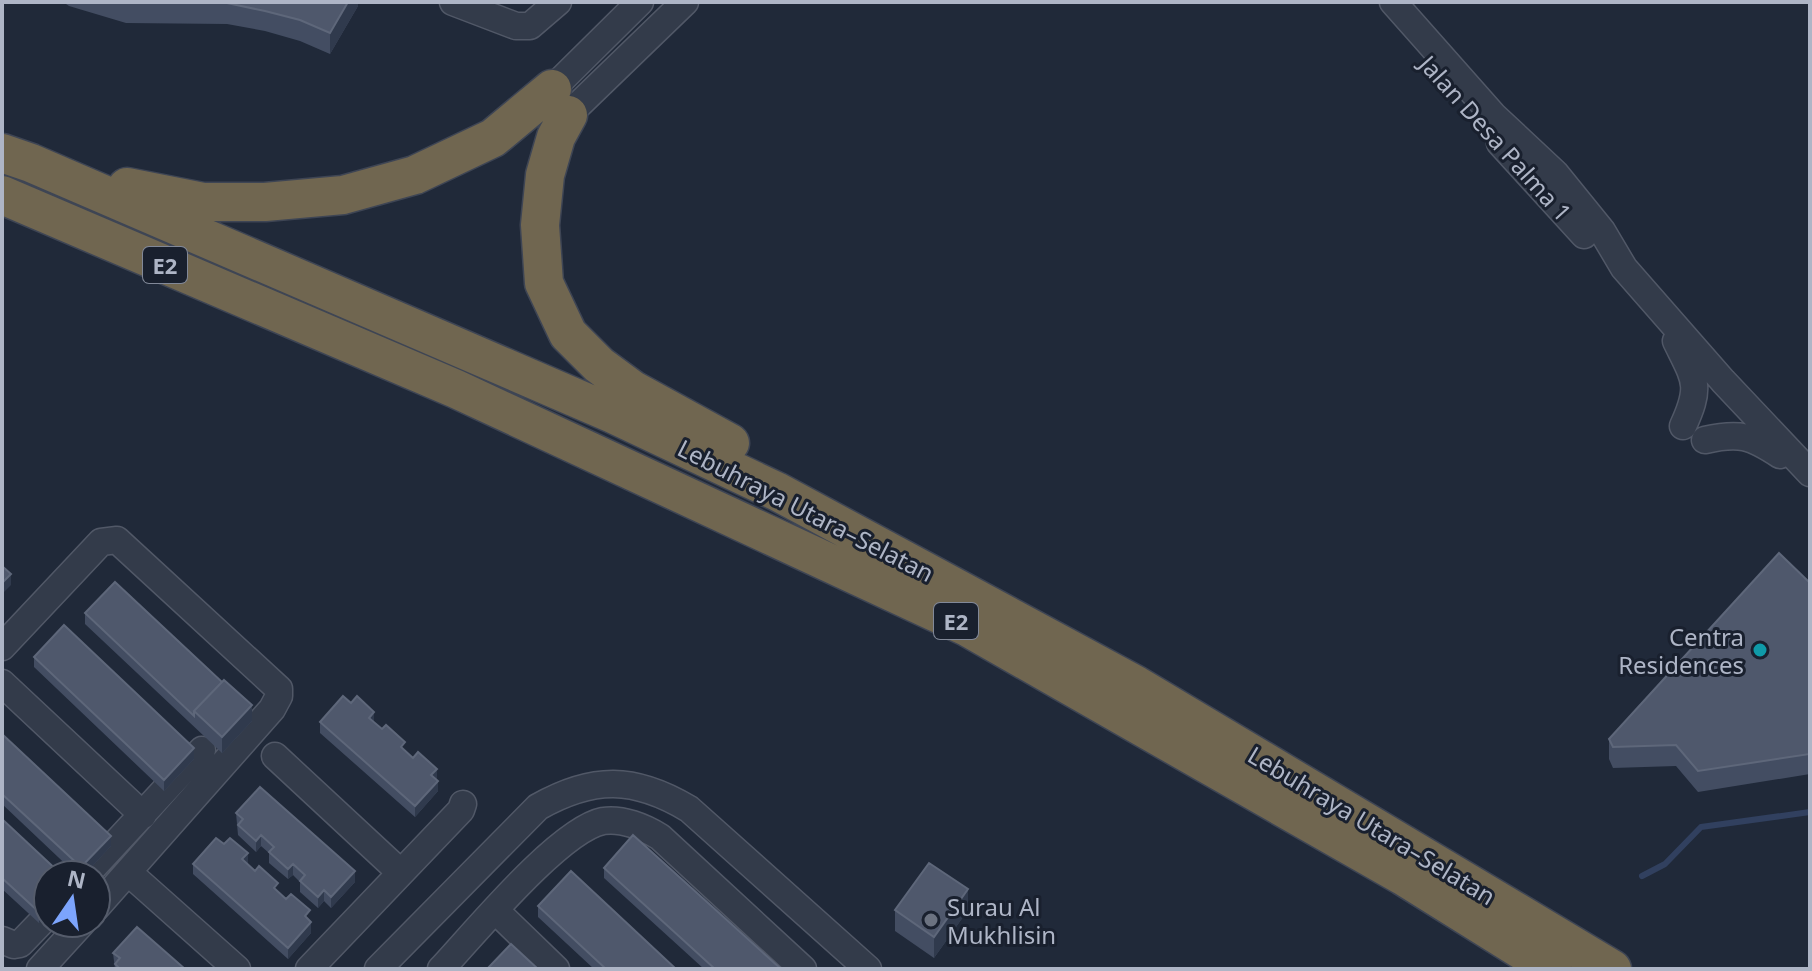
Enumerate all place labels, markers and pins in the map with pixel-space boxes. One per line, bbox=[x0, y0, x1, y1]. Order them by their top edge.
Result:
place label: Centra Residences bbox=[1618, 620, 1744, 681]
marker: Centra Residences bbox=[1751, 641, 1769, 659]
place label: Surau Al Mukhlisin bbox=[947, 890, 1056, 951]
marker: Surau Al Mukhlisin bbox=[922, 911, 940, 929]

